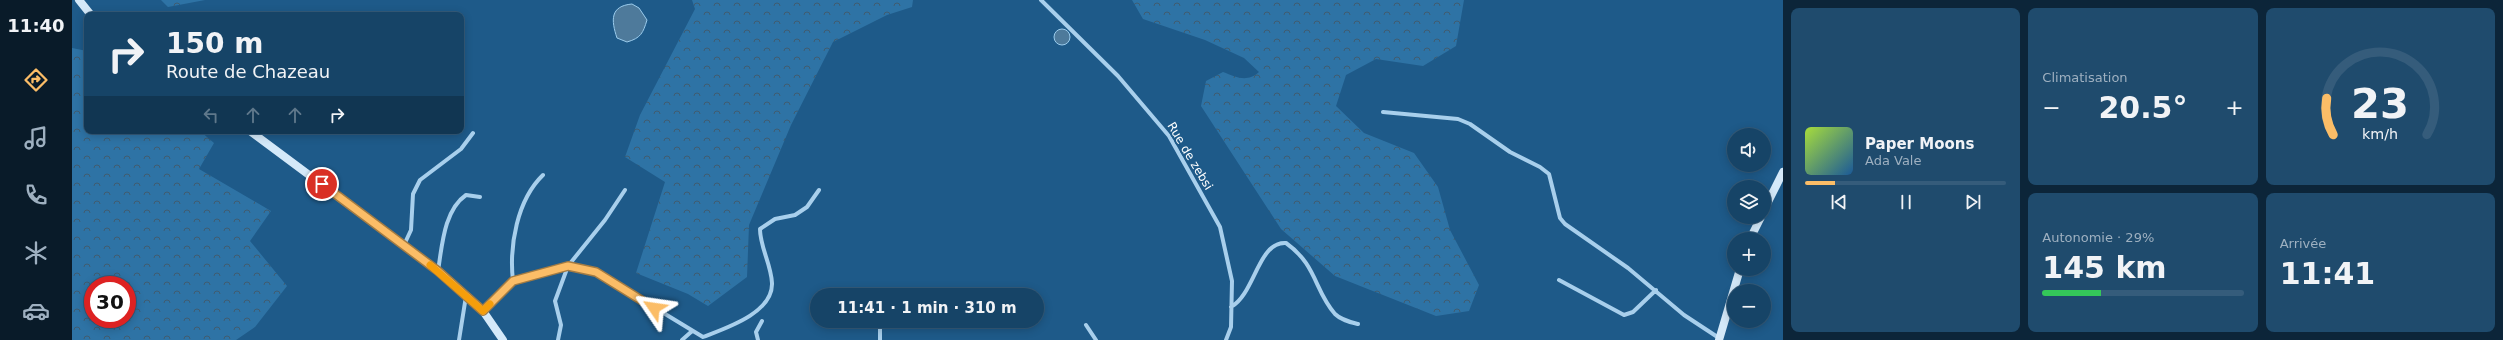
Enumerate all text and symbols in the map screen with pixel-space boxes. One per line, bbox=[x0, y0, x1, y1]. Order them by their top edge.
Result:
text: 11:40 bbox=[7, 15, 65, 36]
text: 150 m bbox=[166, 27, 263, 60]
icon: right bbox=[100, 28, 152, 80]
text: Route de Chazeau bbox=[166, 61, 330, 82]
icon: directions bbox=[22, 66, 50, 94]
text: Climatisation bbox=[2042, 70, 2128, 85]
text: 23 bbox=[2351, 78, 2409, 127]
text: 20.5° bbox=[2098, 90, 2188, 125]
text: − bbox=[2042, 95, 2061, 120]
text: + bbox=[2225, 95, 2244, 120]
icon: left bbox=[200, 104, 222, 126]
icon: ahead bbox=[242, 104, 264, 126]
icon: ahead bbox=[284, 104, 306, 126]
icon: right bbox=[326, 104, 348, 126]
street label: Rue de zebsi bbox=[1164, 120, 1216, 192]
icon: music bbox=[22, 124, 50, 152]
text: km/h bbox=[2362, 125, 2398, 141]
map controls bbox=[1727, 128, 1771, 328]
button: sound bbox=[1727, 128, 1771, 172]
text: Paper Moons bbox=[1865, 135, 1974, 153]
text: Ada Vale bbox=[1865, 153, 1921, 168]
pin bbox=[305, 167, 339, 201]
icon: arrive bbox=[311, 173, 333, 195]
button: layers bbox=[1727, 180, 1771, 224]
icon: phone bbox=[22, 181, 50, 209]
icon: previous bbox=[1828, 191, 1850, 213]
icon: pause bbox=[1895, 191, 1917, 213]
icon: next bbox=[1962, 191, 1984, 213]
text: Autonomie · 29% bbox=[2042, 230, 2154, 245]
button: + bbox=[1727, 232, 1771, 276]
text: Arrivée bbox=[2280, 236, 2326, 251]
icon: climate bbox=[22, 239, 50, 267]
text: 145 km bbox=[2042, 250, 2167, 285]
text: 11:41 bbox=[2280, 256, 2375, 291]
speed limit sign: 30 bbox=[84, 276, 136, 328]
button: − bbox=[1727, 284, 1771, 328]
position arrow bbox=[633, 287, 675, 329]
icon: car bbox=[22, 297, 50, 325]
text: 11:41 · 1 min · 310 m bbox=[837, 299, 1017, 317]

